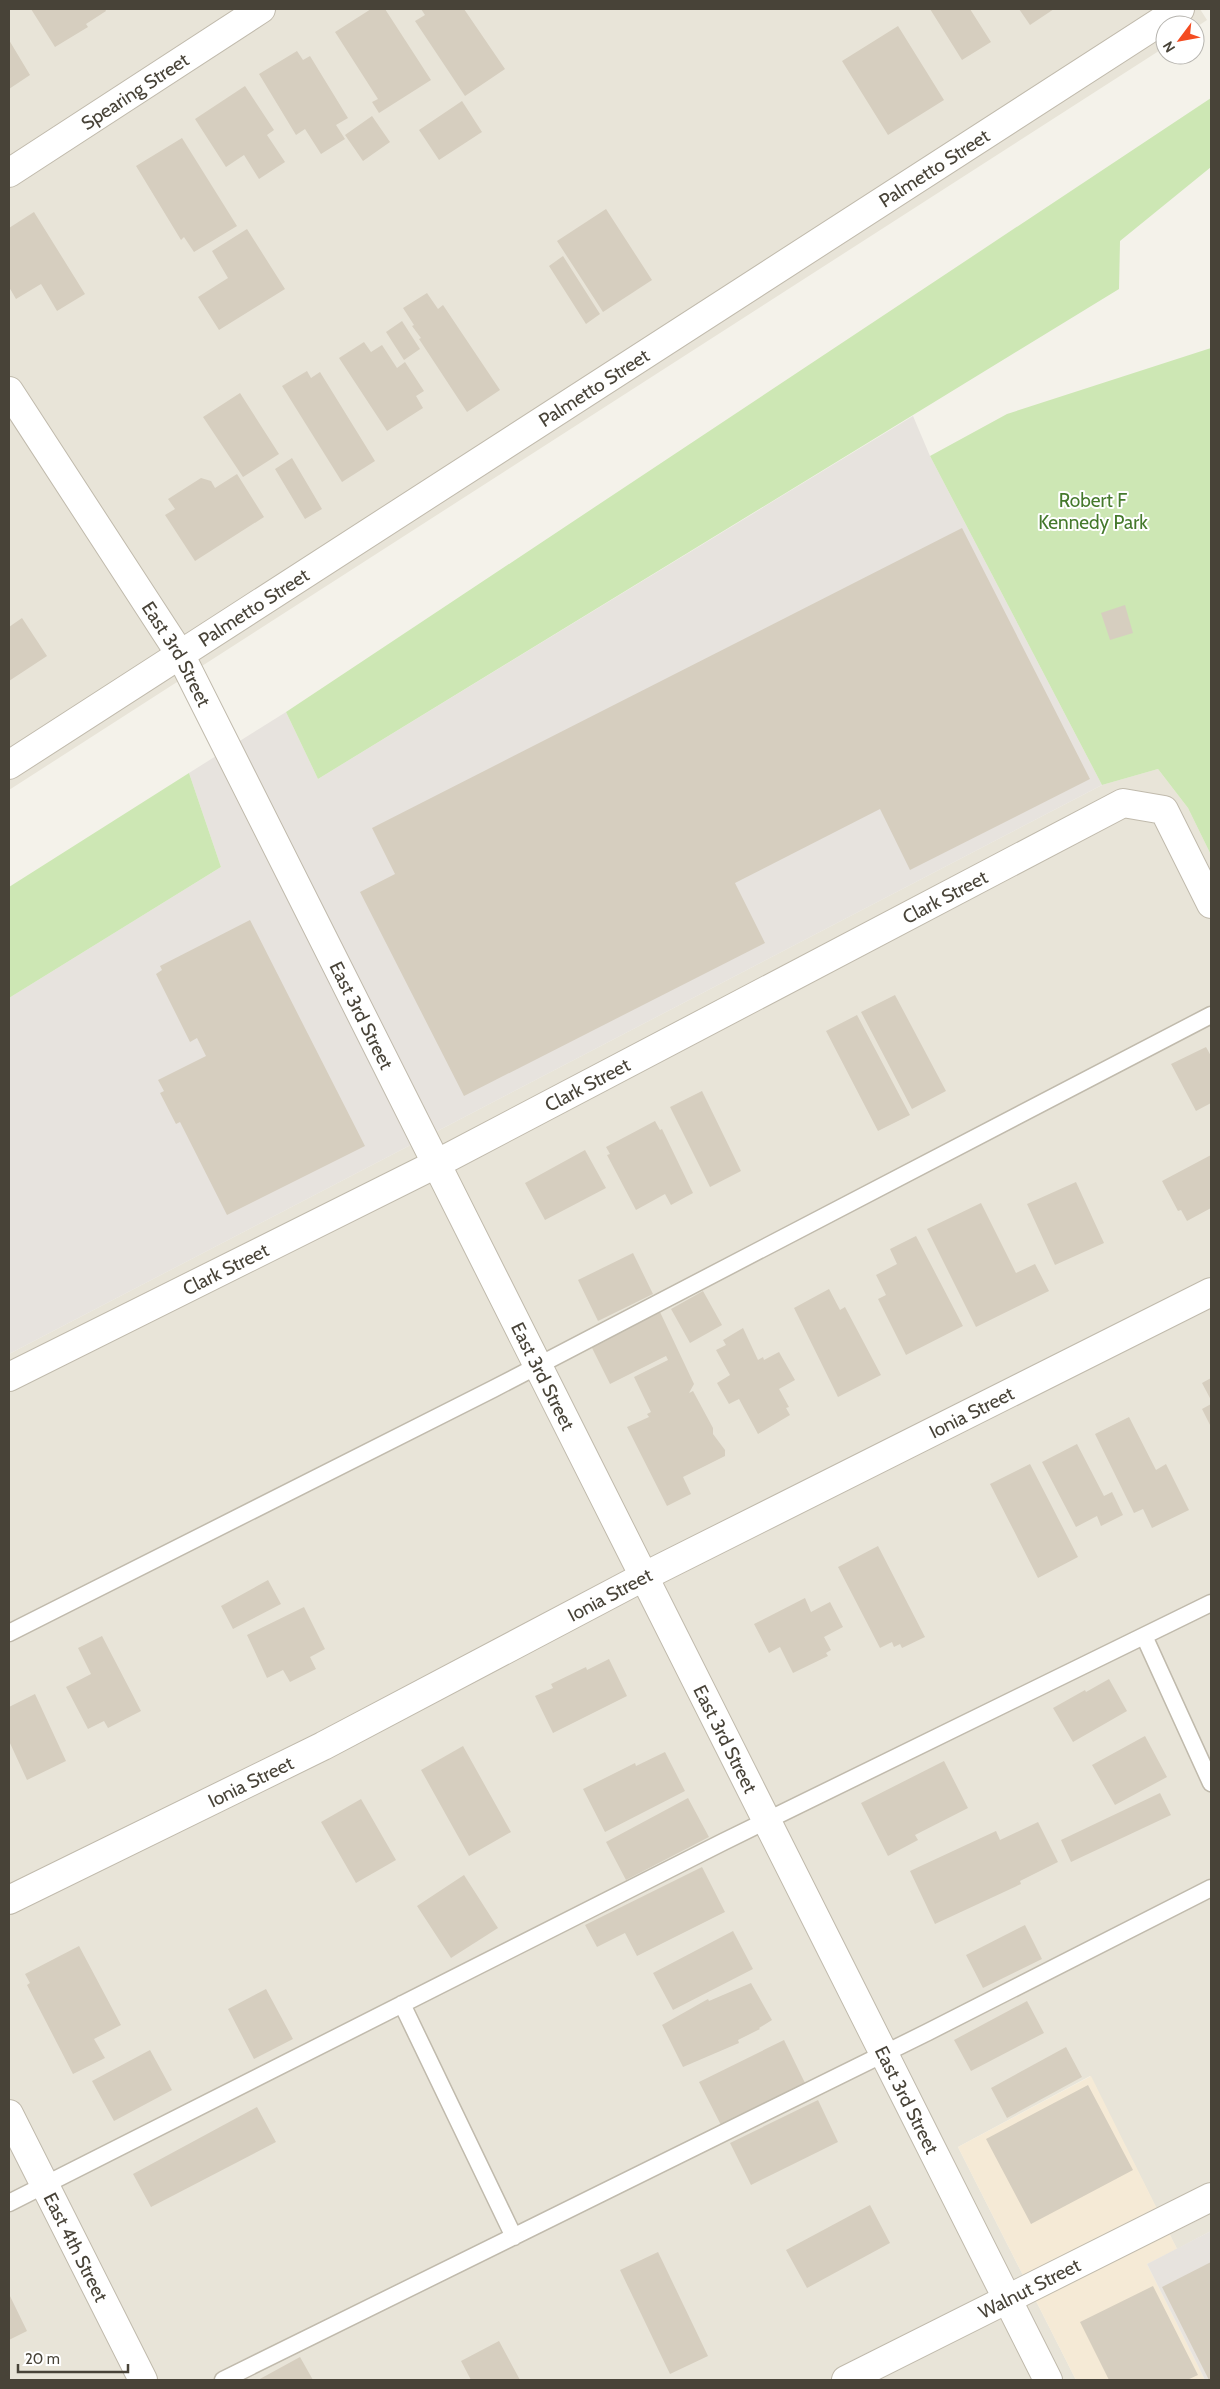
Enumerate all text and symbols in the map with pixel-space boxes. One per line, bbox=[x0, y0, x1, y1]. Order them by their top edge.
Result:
north arrow bbox=[1155, 15, 1205, 65]
text: N bbox=[1159, 38, 1179, 56]
street label: Spearing Street bbox=[77, 47, 193, 135]
street label: Palmetto Street bbox=[874, 123, 994, 212]
street label: Palmetto Street bbox=[534, 343, 654, 432]
park label: Robert F Kennedy Park bbox=[1038, 489, 1148, 534]
street label: Palmetto Street bbox=[194, 563, 314, 651]
street label: East 3rd Street bbox=[137, 597, 216, 711]
street label: Clark Street bbox=[898, 865, 992, 928]
street label: East 3rd Street bbox=[325, 957, 399, 1074]
street label: Clark Street bbox=[541, 1052, 634, 1116]
street label: Clark Street bbox=[179, 1238, 273, 1300]
street label: East 3rd Street bbox=[506, 1318, 580, 1435]
street label: Ionia Street bbox=[925, 1381, 1018, 1443]
street label: Ionia Street bbox=[564, 1563, 656, 1626]
street label: East 3rd Street bbox=[689, 1681, 763, 1797]
street label: Ionia Street bbox=[204, 1751, 297, 1812]
street label: East 3rd Street bbox=[870, 2042, 944, 2158]
street label: East 4th Street bbox=[39, 2189, 113, 2306]
street label: Walnut Street bbox=[975, 2253, 1085, 2323]
scale bar bbox=[18, 2342, 128, 2374]
text: 20 m bbox=[25, 2350, 60, 2368]

